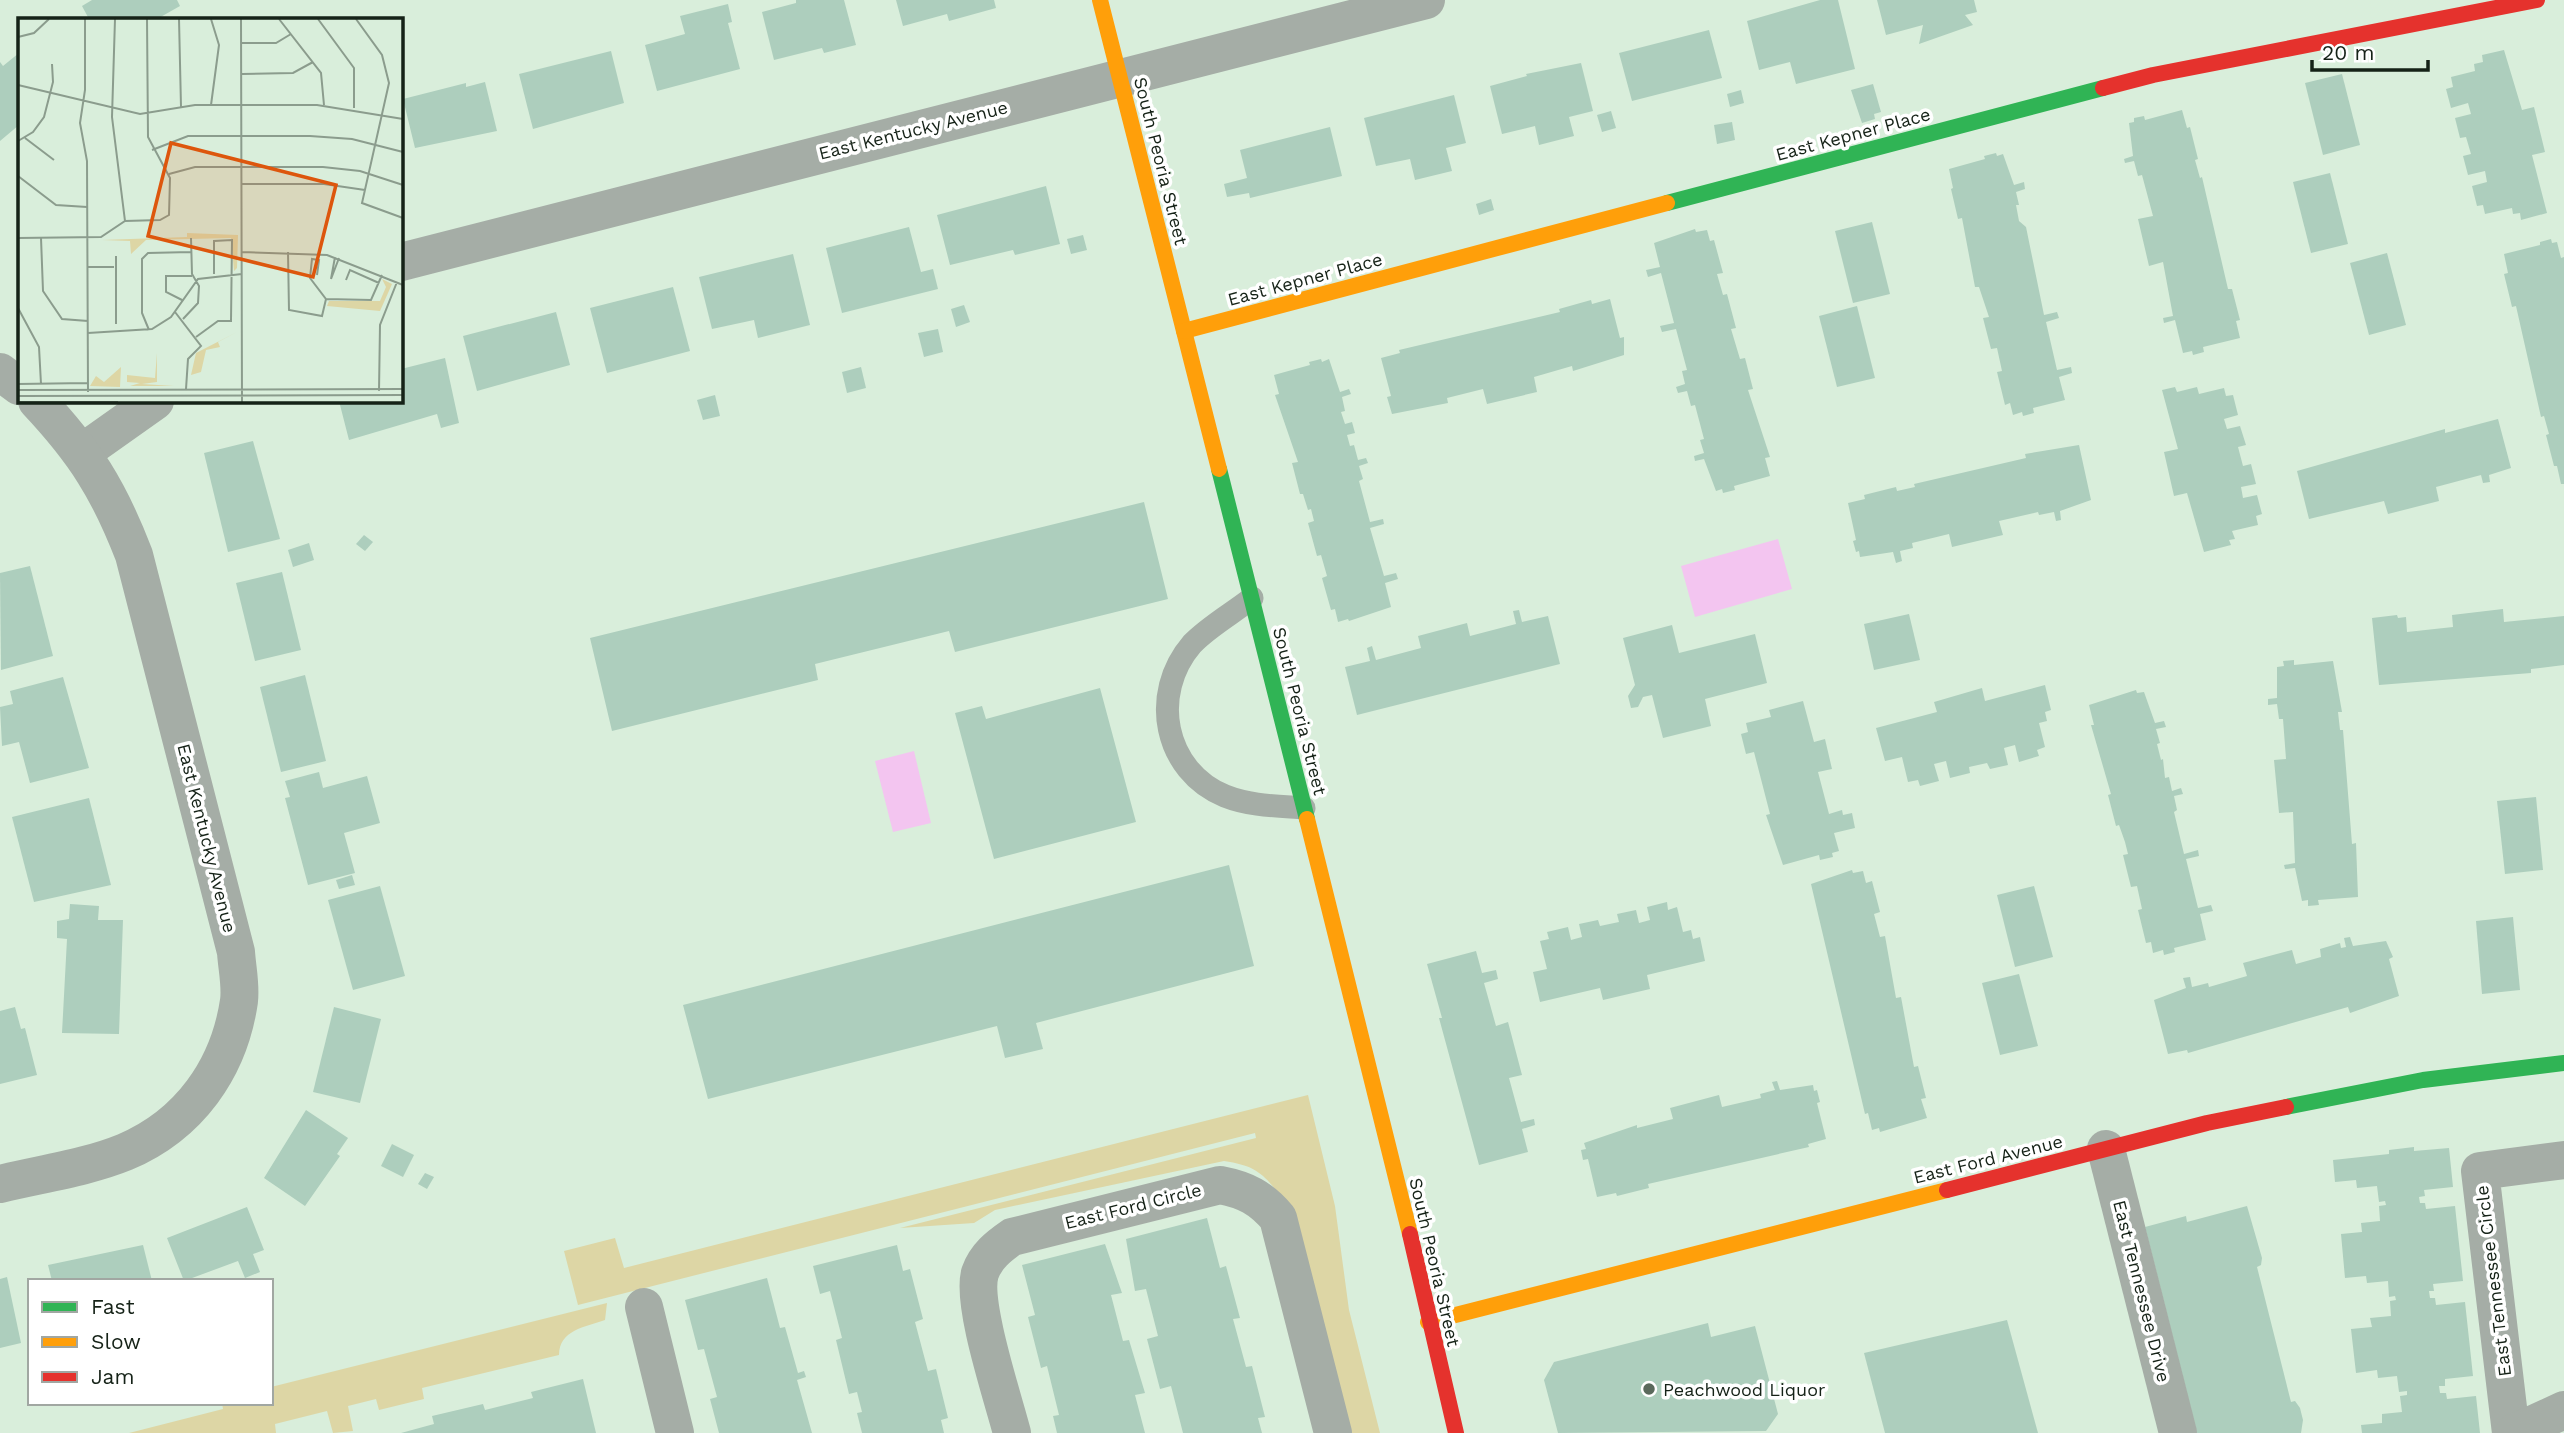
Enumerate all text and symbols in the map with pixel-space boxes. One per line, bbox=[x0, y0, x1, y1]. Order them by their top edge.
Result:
inset map bbox=[18, 18, 402, 402]
scale bar bbox=[2312, 28, 2428, 72]
text: 20 m bbox=[2322, 40, 2374, 65]
street label: South Peoria Street bbox=[1130, 75, 1192, 248]
street label: East Kentucky Avenue bbox=[816, 96, 1010, 164]
street label: East Kepner Place bbox=[1773, 103, 1933, 165]
street label: East Kepner Place bbox=[1225, 248, 1385, 310]
street label: South Peoria Street bbox=[1269, 625, 1331, 798]
street label: East Kentucky Avenue bbox=[173, 741, 241, 935]
street label: East Ford Avenue bbox=[1911, 1130, 2065, 1188]
street label: South Peoria Street bbox=[1405, 1176, 1465, 1349]
street label: East Ford Circle bbox=[1062, 1179, 1204, 1233]
street label: East Tennessee Circle bbox=[2471, 1184, 2515, 1378]
street label: East Tennessee Drive bbox=[2109, 1198, 2175, 1384]
legend bbox=[28, 1279, 273, 1405]
text: Fast bbox=[91, 1294, 135, 1319]
text: Slow bbox=[91, 1329, 141, 1354]
text: Jam bbox=[91, 1364, 134, 1389]
place label: Peachwood Liquor bbox=[1663, 1379, 1825, 1400]
marker: Peachwood Liquor bbox=[1641, 1381, 1657, 1397]

